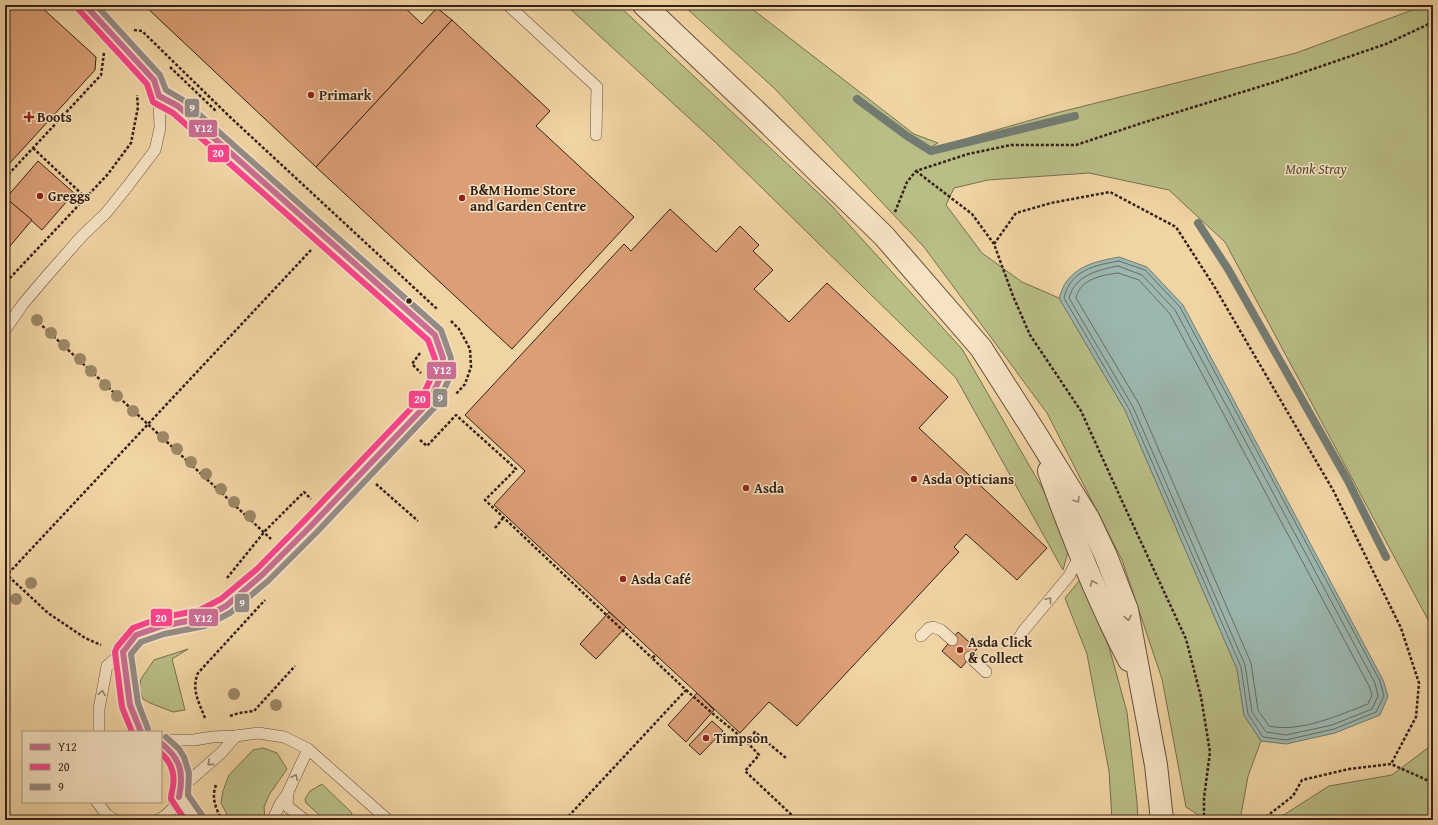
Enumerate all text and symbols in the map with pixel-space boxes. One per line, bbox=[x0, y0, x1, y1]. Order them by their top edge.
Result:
place label: Primark bbox=[319, 85, 373, 105]
marker: Primark bbox=[306, 90, 316, 100]
line badge: 9 bbox=[184, 98, 200, 118]
text: 9 bbox=[189, 100, 195, 116]
place label: Boots bbox=[37, 107, 72, 127]
marker: Boots bbox=[24, 112, 34, 122]
line badge: Y12 bbox=[188, 119, 218, 138]
text: Y12 bbox=[194, 120, 212, 136]
line badge: 20 bbox=[207, 144, 230, 163]
text: 20 bbox=[212, 145, 224, 161]
park label: Monk Stray bbox=[1285, 159, 1347, 179]
place label: B&M Home Store and Garden Centre bbox=[470, 180, 586, 216]
place label: Greggs bbox=[48, 186, 90, 206]
marker: Greggs bbox=[35, 191, 45, 201]
marker: B&M Home Store and Garden Centre bbox=[457, 193, 467, 203]
unlabelled marker bbox=[404, 296, 414, 306]
line badge: Y12 bbox=[426, 361, 457, 380]
text: Y12 bbox=[433, 362, 451, 378]
line badge: 9 bbox=[432, 388, 448, 408]
line badge: 20 bbox=[408, 390, 431, 409]
text: 9 bbox=[437, 390, 443, 406]
text: 20 bbox=[414, 391, 426, 407]
place label: Asda Opticians bbox=[922, 469, 1014, 489]
marker: Asda Opticians bbox=[909, 474, 919, 484]
place label: Asda bbox=[754, 478, 785, 498]
marker: Asda bbox=[741, 483, 751, 493]
one-way arrow bbox=[1072, 496, 1080, 503]
place label: Asda Café bbox=[631, 569, 691, 589]
marker: Asda Café bbox=[618, 574, 628, 584]
one-way arrow bbox=[1090, 579, 1098, 587]
line badge: 9 bbox=[234, 593, 250, 613]
text: 9 bbox=[239, 595, 245, 611]
one-way arrow bbox=[1045, 597, 1052, 604]
line badge: 20 bbox=[150, 608, 173, 627]
line badge: Y12 bbox=[188, 608, 219, 627]
text: 20 bbox=[155, 610, 167, 626]
text: Y12 bbox=[194, 610, 212, 626]
one-way arrow bbox=[1124, 615, 1132, 622]
place label: Asda Click & Collect bbox=[968, 632, 1033, 668]
marker: Asda Click & Collect bbox=[955, 645, 965, 655]
one-way arrow bbox=[97, 690, 105, 696]
place label: Timpson bbox=[714, 728, 769, 748]
legend bbox=[22, 731, 162, 803]
marker: Timpson bbox=[701, 733, 711, 743]
text: Y12 bbox=[58, 738, 77, 755]
text: 20 bbox=[58, 758, 70, 775]
one-way arrow bbox=[207, 758, 214, 765]
one-way arrow bbox=[290, 773, 298, 781]
text: 9 bbox=[58, 778, 64, 795]

